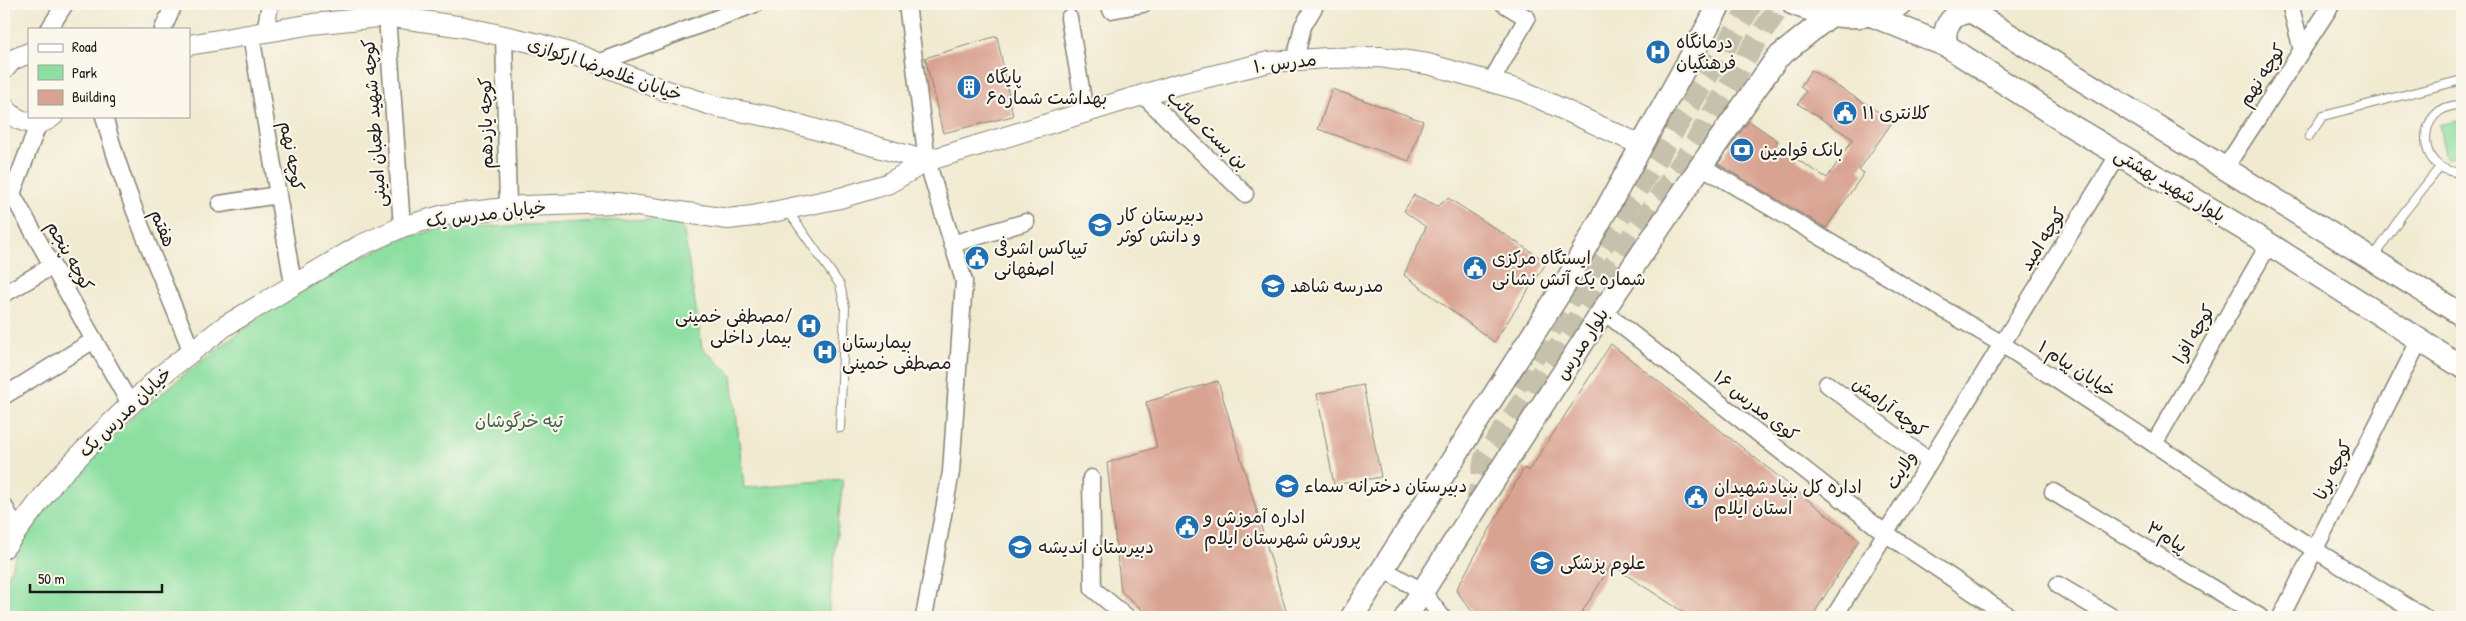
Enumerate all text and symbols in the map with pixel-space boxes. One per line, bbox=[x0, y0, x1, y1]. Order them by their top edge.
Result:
legend bbox=[28, 28, 190, 118]
place label: درمانگاه فرهنگیان bbox=[1676, 29, 1736, 75]
street label: خیابان غلامرضا ارکوازی bbox=[525, 30, 686, 107]
text: Road bbox=[72, 36, 97, 57]
street label: کوچه شهید طعبان امینی bbox=[355, 38, 392, 208]
street label: کوچه نهم bbox=[2232, 38, 2293, 112]
hospital icon: درمانگاه فرهنگیان bbox=[1645, 39, 1671, 65]
street label: مدرس ۱۰ bbox=[1252, 46, 1318, 79]
text: Park bbox=[72, 62, 97, 83]
place label: پایگاه بهداشت شماره۶ bbox=[986, 64, 1107, 110]
building icon: پایگاه بهداشت شماره۶ bbox=[956, 74, 982, 100]
street label: کوچه یازدهم bbox=[472, 77, 501, 169]
street label: بن بست صائب bbox=[1162, 84, 1255, 175]
text: Building bbox=[72, 86, 116, 107]
public building icon: کلانتری ۱۱ bbox=[1832, 100, 1858, 126]
place label: کلانتری ۱۱ bbox=[1862, 100, 1930, 125]
street label: کوچه نهم bbox=[272, 119, 311, 193]
bank icon: بانک قوامین bbox=[1729, 137, 1755, 163]
place label: بانک قوامین bbox=[1760, 137, 1843, 162]
street label: بلوار شهید بهشتی bbox=[2110, 141, 2231, 228]
street label: خیابان مدرس یک bbox=[425, 194, 547, 233]
place label: دبیرستان کار و دانش کوثر bbox=[1116, 202, 1204, 248]
street label: کوچه امید bbox=[2013, 202, 2072, 275]
street label: هفتم bbox=[143, 205, 182, 251]
school or university icon: دبیرستان کار و دانش کوثر bbox=[1087, 212, 1113, 238]
street label: کوچه پنجم bbox=[39, 216, 100, 297]
place label: تیپاکس اشرفی اصفهانی bbox=[994, 235, 1088, 281]
public building icon: تیپاکس اشرفی اصفهانی bbox=[964, 245, 990, 271]
place label: ایستگاه مرکزی شماره یک آتش نشانی bbox=[1492, 245, 1646, 291]
public building icon: ایستگاه مرکزی شماره یک آتش نشانی bbox=[1462, 255, 1488, 281]
school or university icon: مدرسه شاهد bbox=[1260, 273, 1286, 299]
place label: مدرسه شاهد bbox=[1290, 273, 1383, 298]
street label: کوچه افرا bbox=[2167, 299, 2221, 368]
place label: مصطفی خمینی/ بیمار داخلی bbox=[675, 303, 792, 349]
street label: بلوار مدرس bbox=[1549, 303, 1614, 385]
hospital icon: مصطفی خمینی/ بیمار داخلی bbox=[796, 313, 822, 339]
place label: بیمارستان مصطفی خمینی bbox=[842, 329, 951, 375]
street label: خیابان پیام ۱ bbox=[2032, 334, 2121, 405]
hospital icon: بیمارستان مصطفی خمینی bbox=[812, 339, 838, 365]
street label: خیابان مدرس یک bbox=[73, 361, 177, 463]
street label: کوی مدرس ۱۶ bbox=[1708, 364, 1804, 447]
street label: کوچه آرامش bbox=[1848, 370, 1933, 443]
park label: تپه خرگوشان bbox=[475, 408, 564, 433]
street label: کوچه برنا bbox=[2307, 435, 2358, 504]
street label: ولایت bbox=[1879, 446, 1922, 494]
school or university icon: دبیرستان دخترانه سماء bbox=[1274, 473, 1300, 499]
place label: دبیرستان دخترانه سماء bbox=[1304, 473, 1467, 498]
place label: اداره کل بنیادشهیدان استان ایلام bbox=[1714, 474, 1862, 522]
public building icon: اداره کل بنیادشهیدان استان ایلام bbox=[1683, 484, 1709, 510]
place label: اداره آموزش و پرورش شهرستان ایلام bbox=[1202, 504, 1361, 552]
public building icon: اداره آموزش و پرورش شهرستان ایلام bbox=[1174, 514, 1200, 540]
street label: پیام۳ bbox=[2141, 515, 2192, 560]
school or university icon: دبیرستان اندیشه bbox=[1007, 534, 1033, 560]
place label: دبیرستان اندیشه bbox=[1038, 534, 1154, 559]
school or university icon: علوم پزشکی bbox=[1529, 550, 1555, 576]
place label: علوم پزشکی bbox=[1560, 550, 1646, 577]
scale bar bbox=[30, 561, 162, 593]
text: 50 m bbox=[38, 568, 65, 589]

